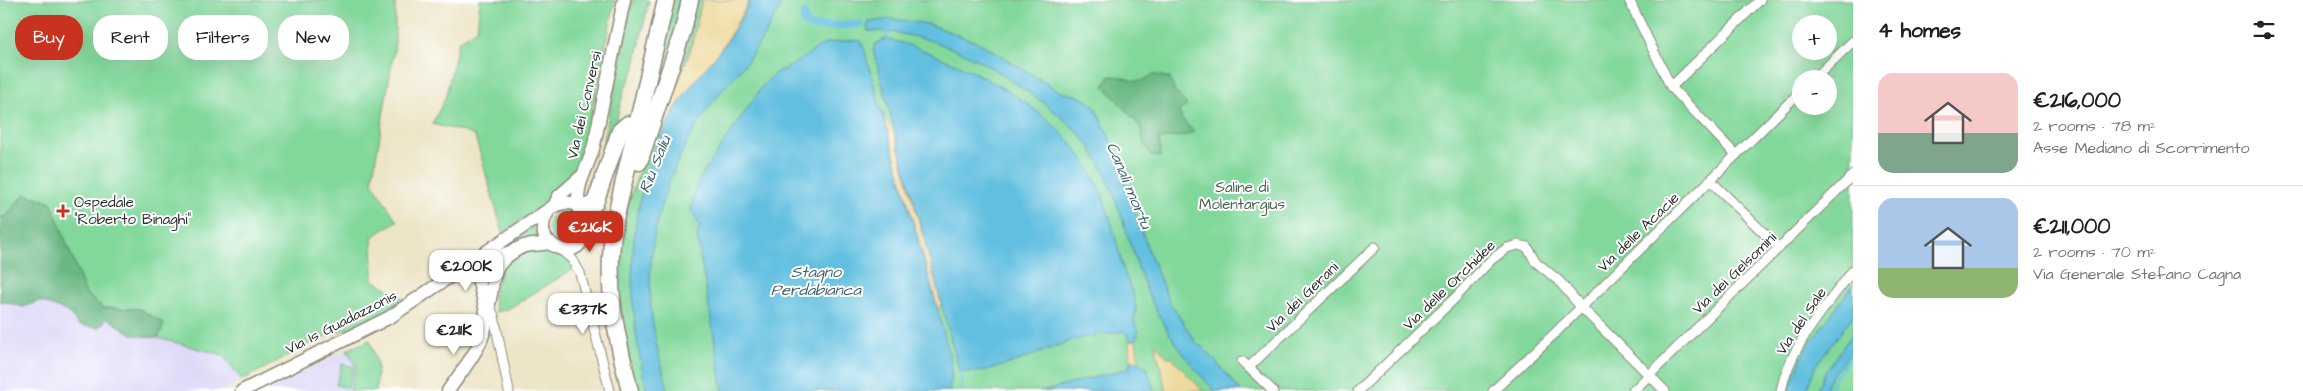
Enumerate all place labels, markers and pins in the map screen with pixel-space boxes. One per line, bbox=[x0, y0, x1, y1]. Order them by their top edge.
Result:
place label: Ospedale "Roberto Binaghi" bbox=[74, 192, 191, 231]
marker: Ospedale "Roberto Binaghi" bbox=[56, 204, 70, 218]
pin: €216K bbox=[555, 210, 625, 253]
pin: €200K bbox=[431, 250, 501, 292]
pin: €337K bbox=[548, 292, 618, 335]
pin: €211K bbox=[419, 314, 489, 356]

